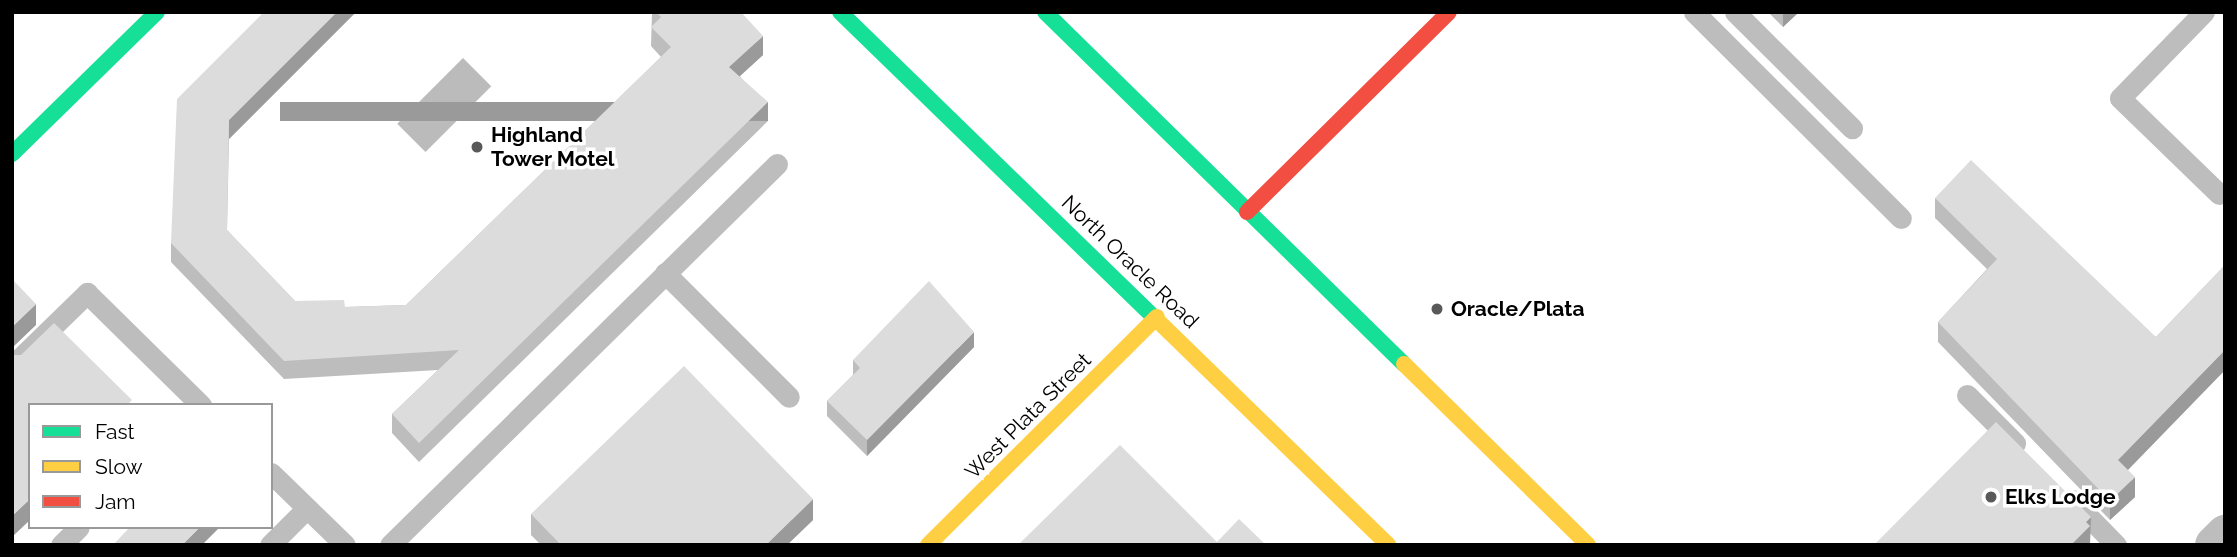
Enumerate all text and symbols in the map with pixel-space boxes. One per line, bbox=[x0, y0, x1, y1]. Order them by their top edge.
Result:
place label: Highland Tower Motel bbox=[491, 122, 615, 172]
marker: Highland Tower Motel bbox=[469, 139, 485, 155]
street label: North Oracle Road bbox=[1056, 190, 1204, 334]
place label: Oracle/Plata bbox=[1451, 296, 1584, 322]
marker: Oracle/Plata bbox=[1429, 301, 1445, 317]
street label: West Plata Street bbox=[960, 348, 1096, 484]
legend bbox=[28, 403, 273, 529]
text: Fast bbox=[95, 419, 135, 444]
text: Slow bbox=[95, 454, 143, 479]
place label: Elks Lodge bbox=[2005, 484, 2116, 510]
text: Jam bbox=[95, 489, 136, 514]
marker: Elks Lodge bbox=[1983, 489, 1999, 505]

